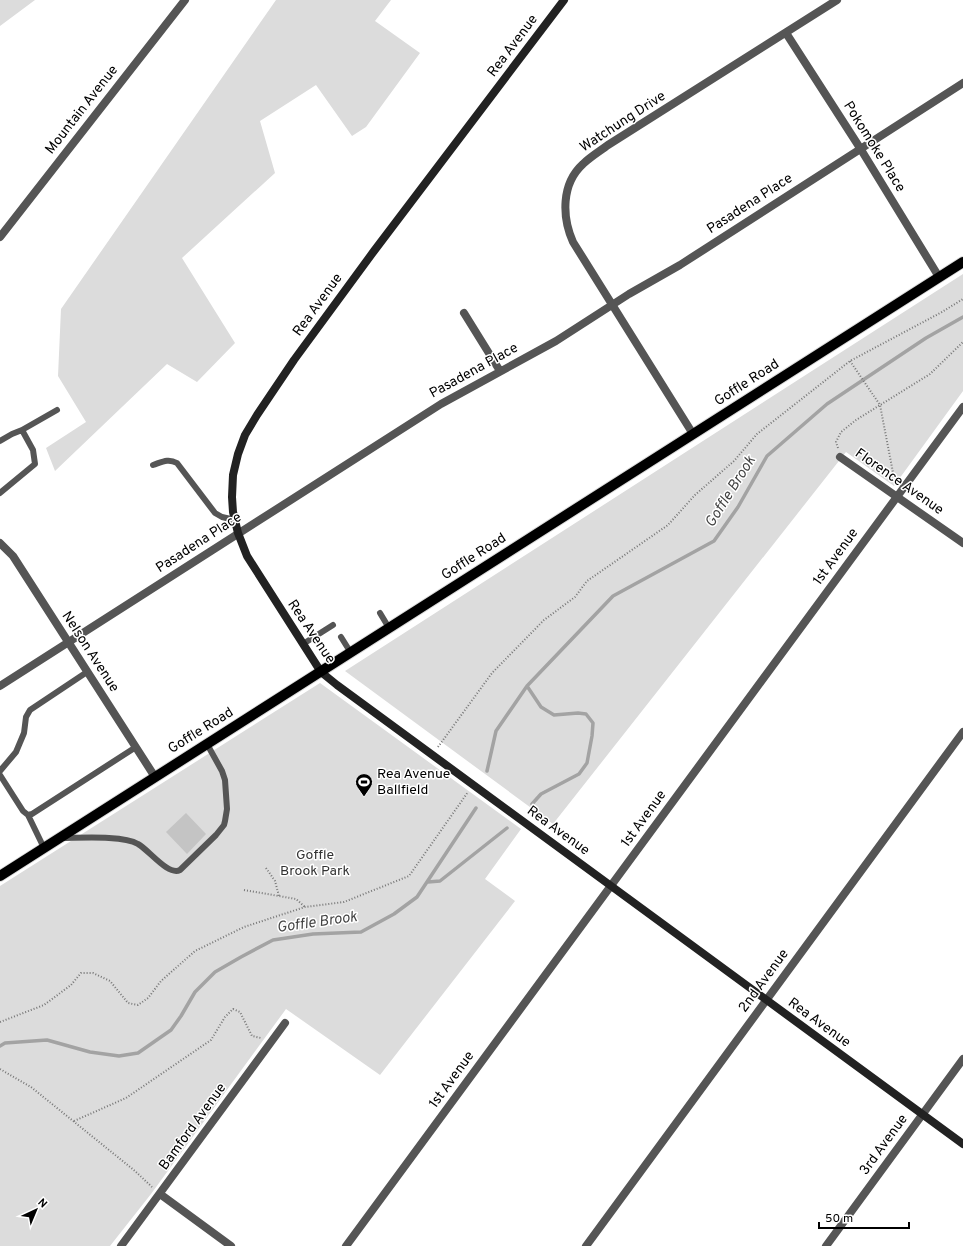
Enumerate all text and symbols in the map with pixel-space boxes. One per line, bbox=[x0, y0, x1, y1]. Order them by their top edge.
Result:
street label: Rea Avenue bbox=[484, 12, 542, 80]
street label: Mountain Avenue bbox=[42, 62, 122, 158]
street label: Watchung Drive bbox=[577, 88, 669, 156]
street label: Pokomoke Place bbox=[839, 98, 909, 196]
street label: Pasadena Place bbox=[704, 170, 796, 238]
street label: Rea Avenue bbox=[290, 270, 346, 340]
street label: Pasadena Place bbox=[427, 340, 521, 402]
street label: Goffle Road bbox=[711, 356, 783, 410]
street label: Florence Avenue bbox=[851, 445, 947, 519]
water label: Goffle Brook bbox=[701, 452, 761, 531]
street label: Pasadena Place bbox=[153, 509, 245, 577]
street label: 1st Avenue bbox=[810, 525, 862, 589]
street label: Goffle Road bbox=[438, 530, 510, 584]
street label: Rea Avenue bbox=[283, 597, 339, 667]
street label: Nelson Avenue bbox=[58, 608, 122, 696]
street label: Goffle Road bbox=[165, 704, 237, 758]
place label: Rea Avenue Ballfield bbox=[377, 766, 450, 799]
sports icon: Rea Avenue Ballfield bbox=[354, 772, 374, 797]
street label: 1st Avenue bbox=[618, 787, 670, 851]
street label: Rea Avenue bbox=[523, 803, 593, 859]
park label: Goffle Brook Park bbox=[280, 847, 350, 880]
water label: Goffle Brook bbox=[276, 908, 359, 938]
street label: 2nd Avenue bbox=[735, 946, 793, 1016]
street label: Rea Avenue bbox=[784, 995, 854, 1051]
street label: 1st Avenue bbox=[426, 1048, 478, 1112]
street label: Bamford Avenue bbox=[156, 1080, 230, 1174]
street label: 3rd Avenue bbox=[856, 1111, 912, 1179]
north arrow bbox=[16, 1190, 56, 1230]
text: N bbox=[35, 1196, 50, 1211]
scale bar bbox=[819, 1204, 909, 1230]
text: 50 m bbox=[825, 1211, 853, 1227]

